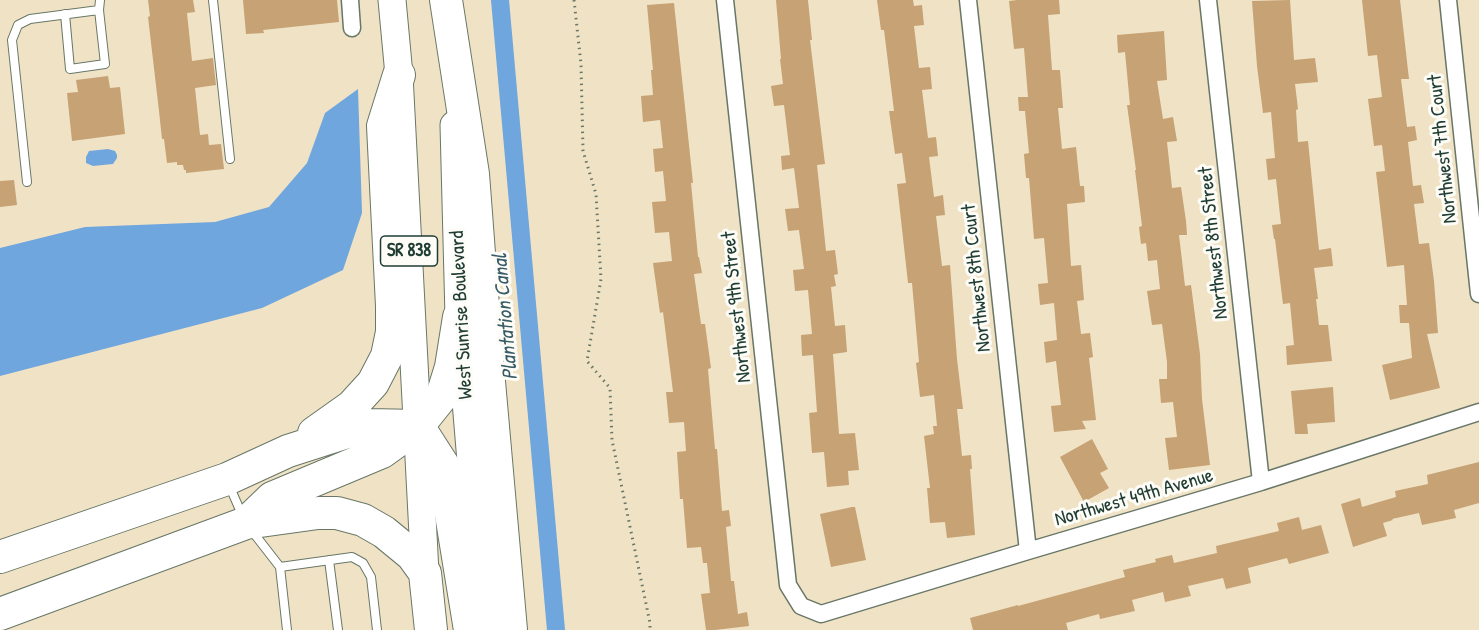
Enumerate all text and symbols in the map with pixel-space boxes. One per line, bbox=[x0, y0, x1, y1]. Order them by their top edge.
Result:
street label: Northwest 7th Court bbox=[1423, 73, 1463, 225]
street label: Northwest 8th Street bbox=[1194, 166, 1234, 320]
street label: Northwest 8th Court bbox=[957, 203, 997, 353]
street label: West Sunrise Boulevard bbox=[446, 230, 478, 400]
street label: Northwest 9th Street bbox=[717, 230, 757, 384]
road number: SR 838 bbox=[380, 236, 438, 266]
water label: Plantation Canal bbox=[488, 253, 524, 381]
street label: Northwest 49th Avenue bbox=[1052, 464, 1216, 532]

